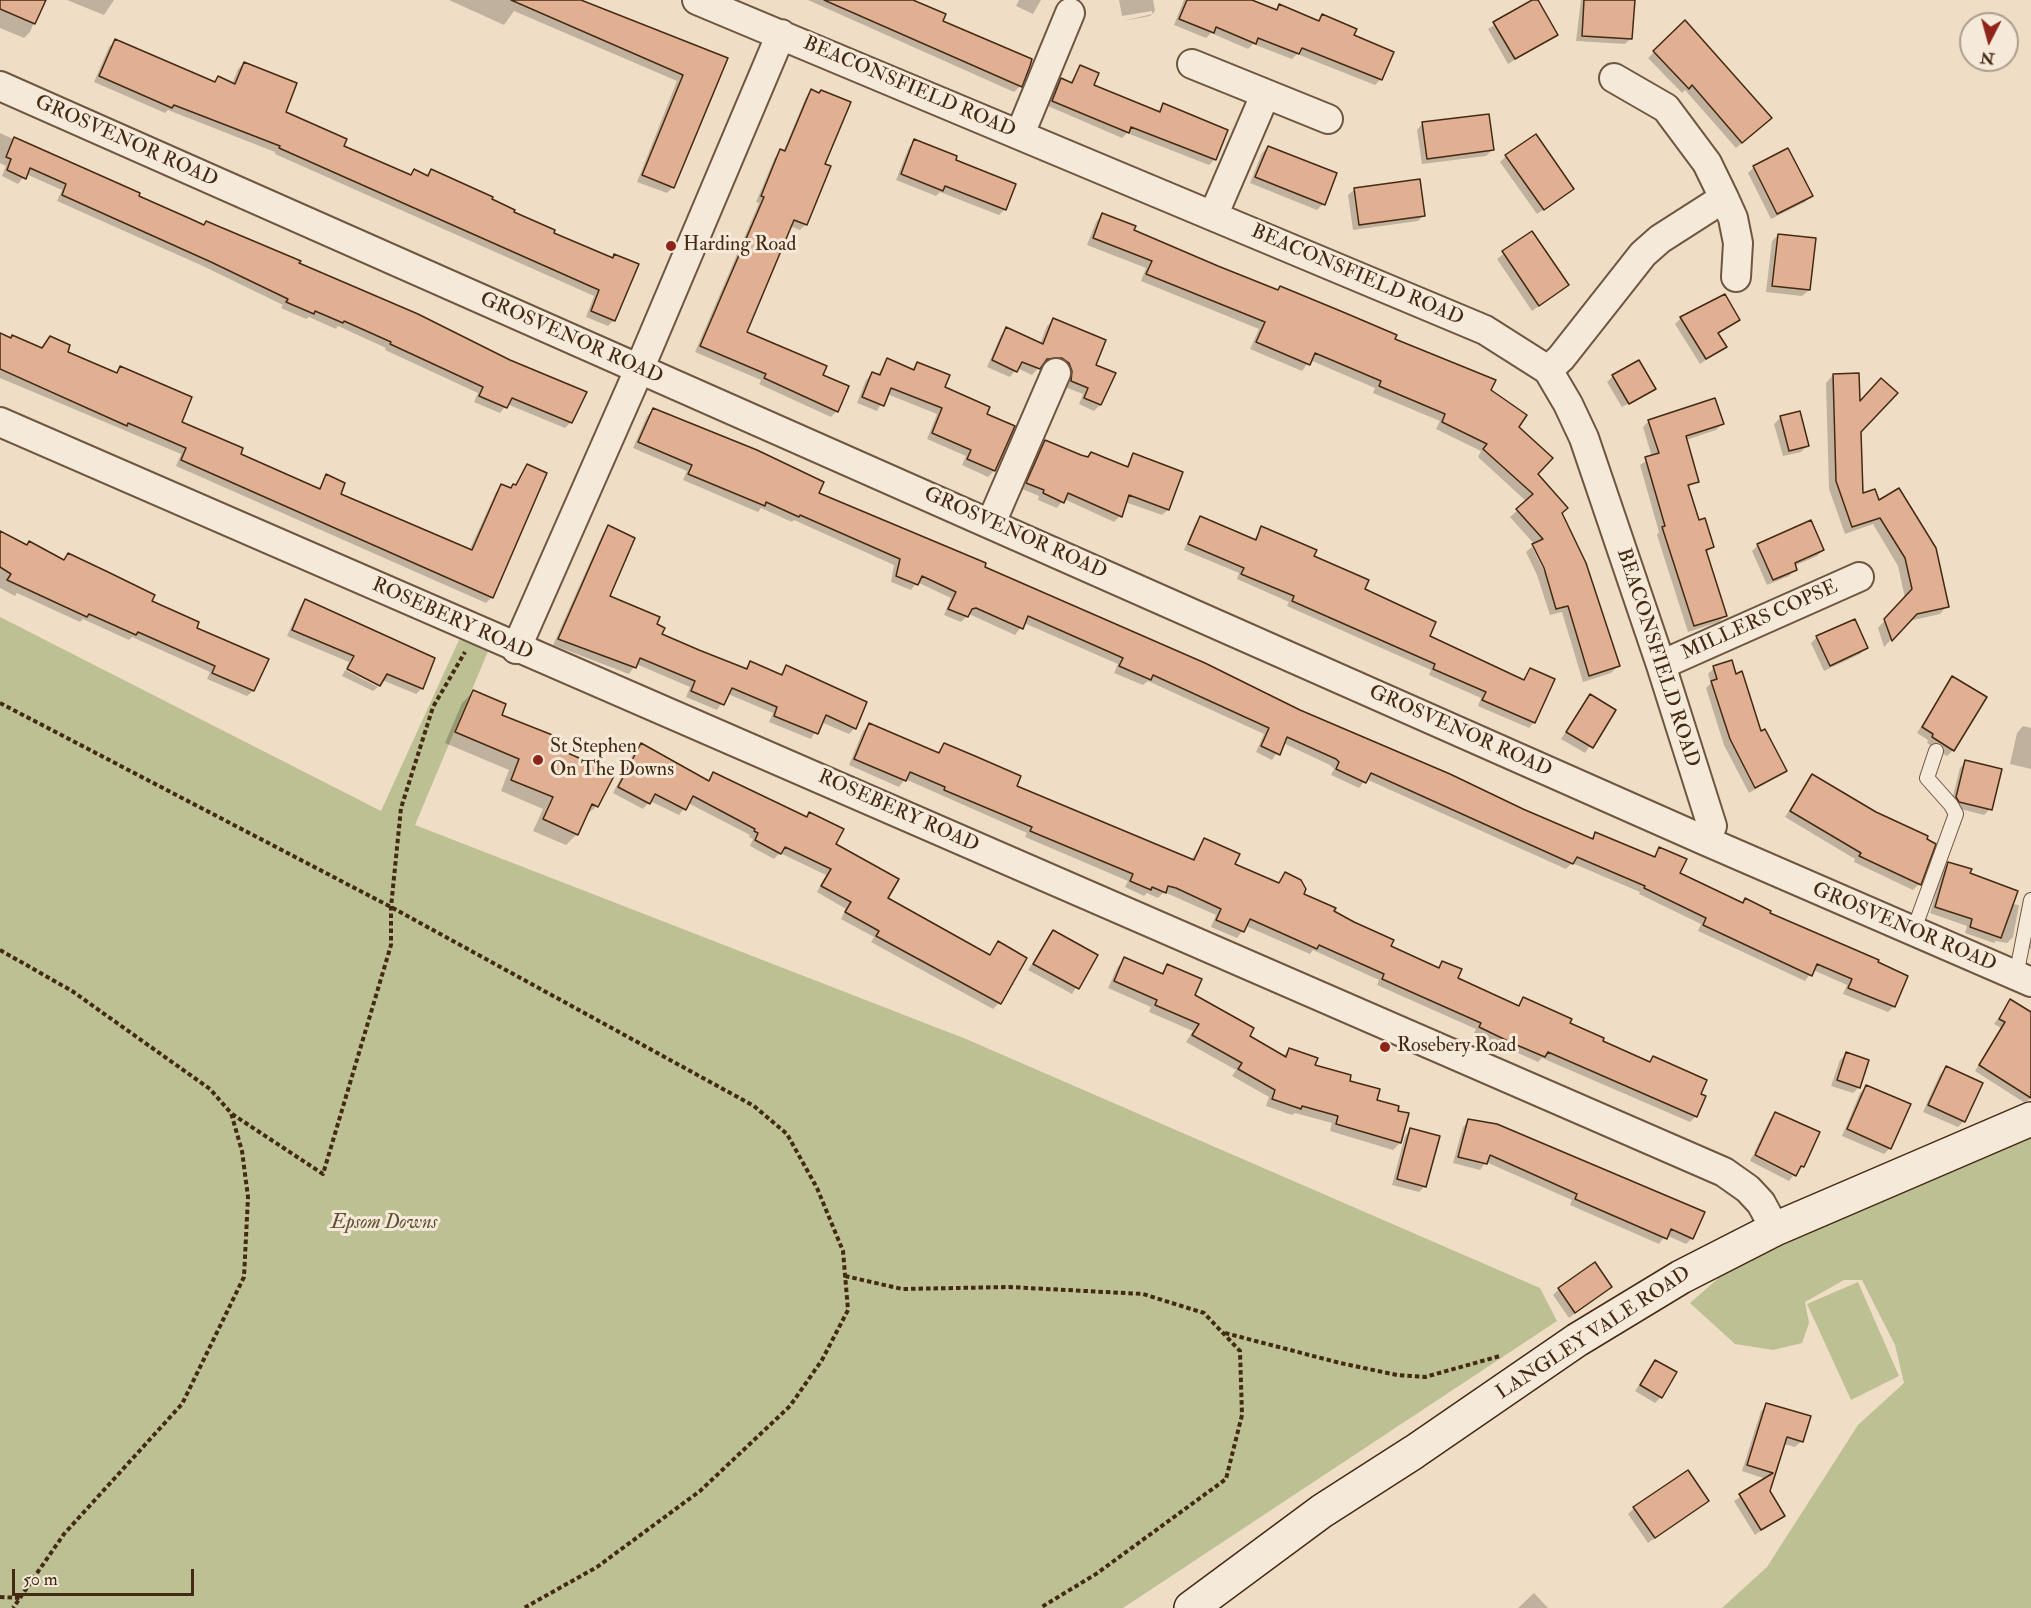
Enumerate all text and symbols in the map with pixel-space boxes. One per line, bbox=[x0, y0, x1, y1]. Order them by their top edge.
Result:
north arrow bbox=[1959, 12, 2019, 72]
street label: BEACONSFIELD ROAD bbox=[799, 32, 1019, 144]
text: N bbox=[1979, 47, 1996, 69]
street label: GROSVENOR ROAD bbox=[31, 91, 221, 193]
street label: BEACONSFIELD ROAD bbox=[1247, 220, 1467, 332]
place label: Harding Road bbox=[683, 234, 796, 258]
marker: Harding Road bbox=[664, 239, 678, 253]
street label: GROSVENOR ROAD bbox=[476, 288, 666, 390]
street label: GROSVENOR ROAD bbox=[920, 483, 1110, 585]
street label: BEACONSFIELD ROAD bbox=[1610, 546, 1704, 770]
street label: ROSEBERY ROAD bbox=[368, 574, 536, 666]
street label: MILLERS COPSE bbox=[1678, 576, 1842, 666]
street label: GROSVENOR ROAD bbox=[1365, 681, 1555, 783]
place label: St Stephen On The Downs bbox=[550, 736, 674, 783]
marker: St Stephen On The Downs bbox=[531, 753, 545, 767]
street label: ROSEBERY ROAD bbox=[814, 766, 982, 858]
street label: GROSVENOR ROAD bbox=[1808, 878, 2000, 978]
place label: Rosebery Road bbox=[1397, 1035, 1516, 1059]
marker: Rosebery Road bbox=[1378, 1040, 1392, 1054]
park label: Epsom Downs bbox=[331, 1212, 437, 1236]
street label: LANGLEY VALE ROAD bbox=[1492, 1262, 1696, 1406]
scale bar bbox=[15, 1557, 196, 1595]
text: 50 m bbox=[23, 1568, 58, 1591]

